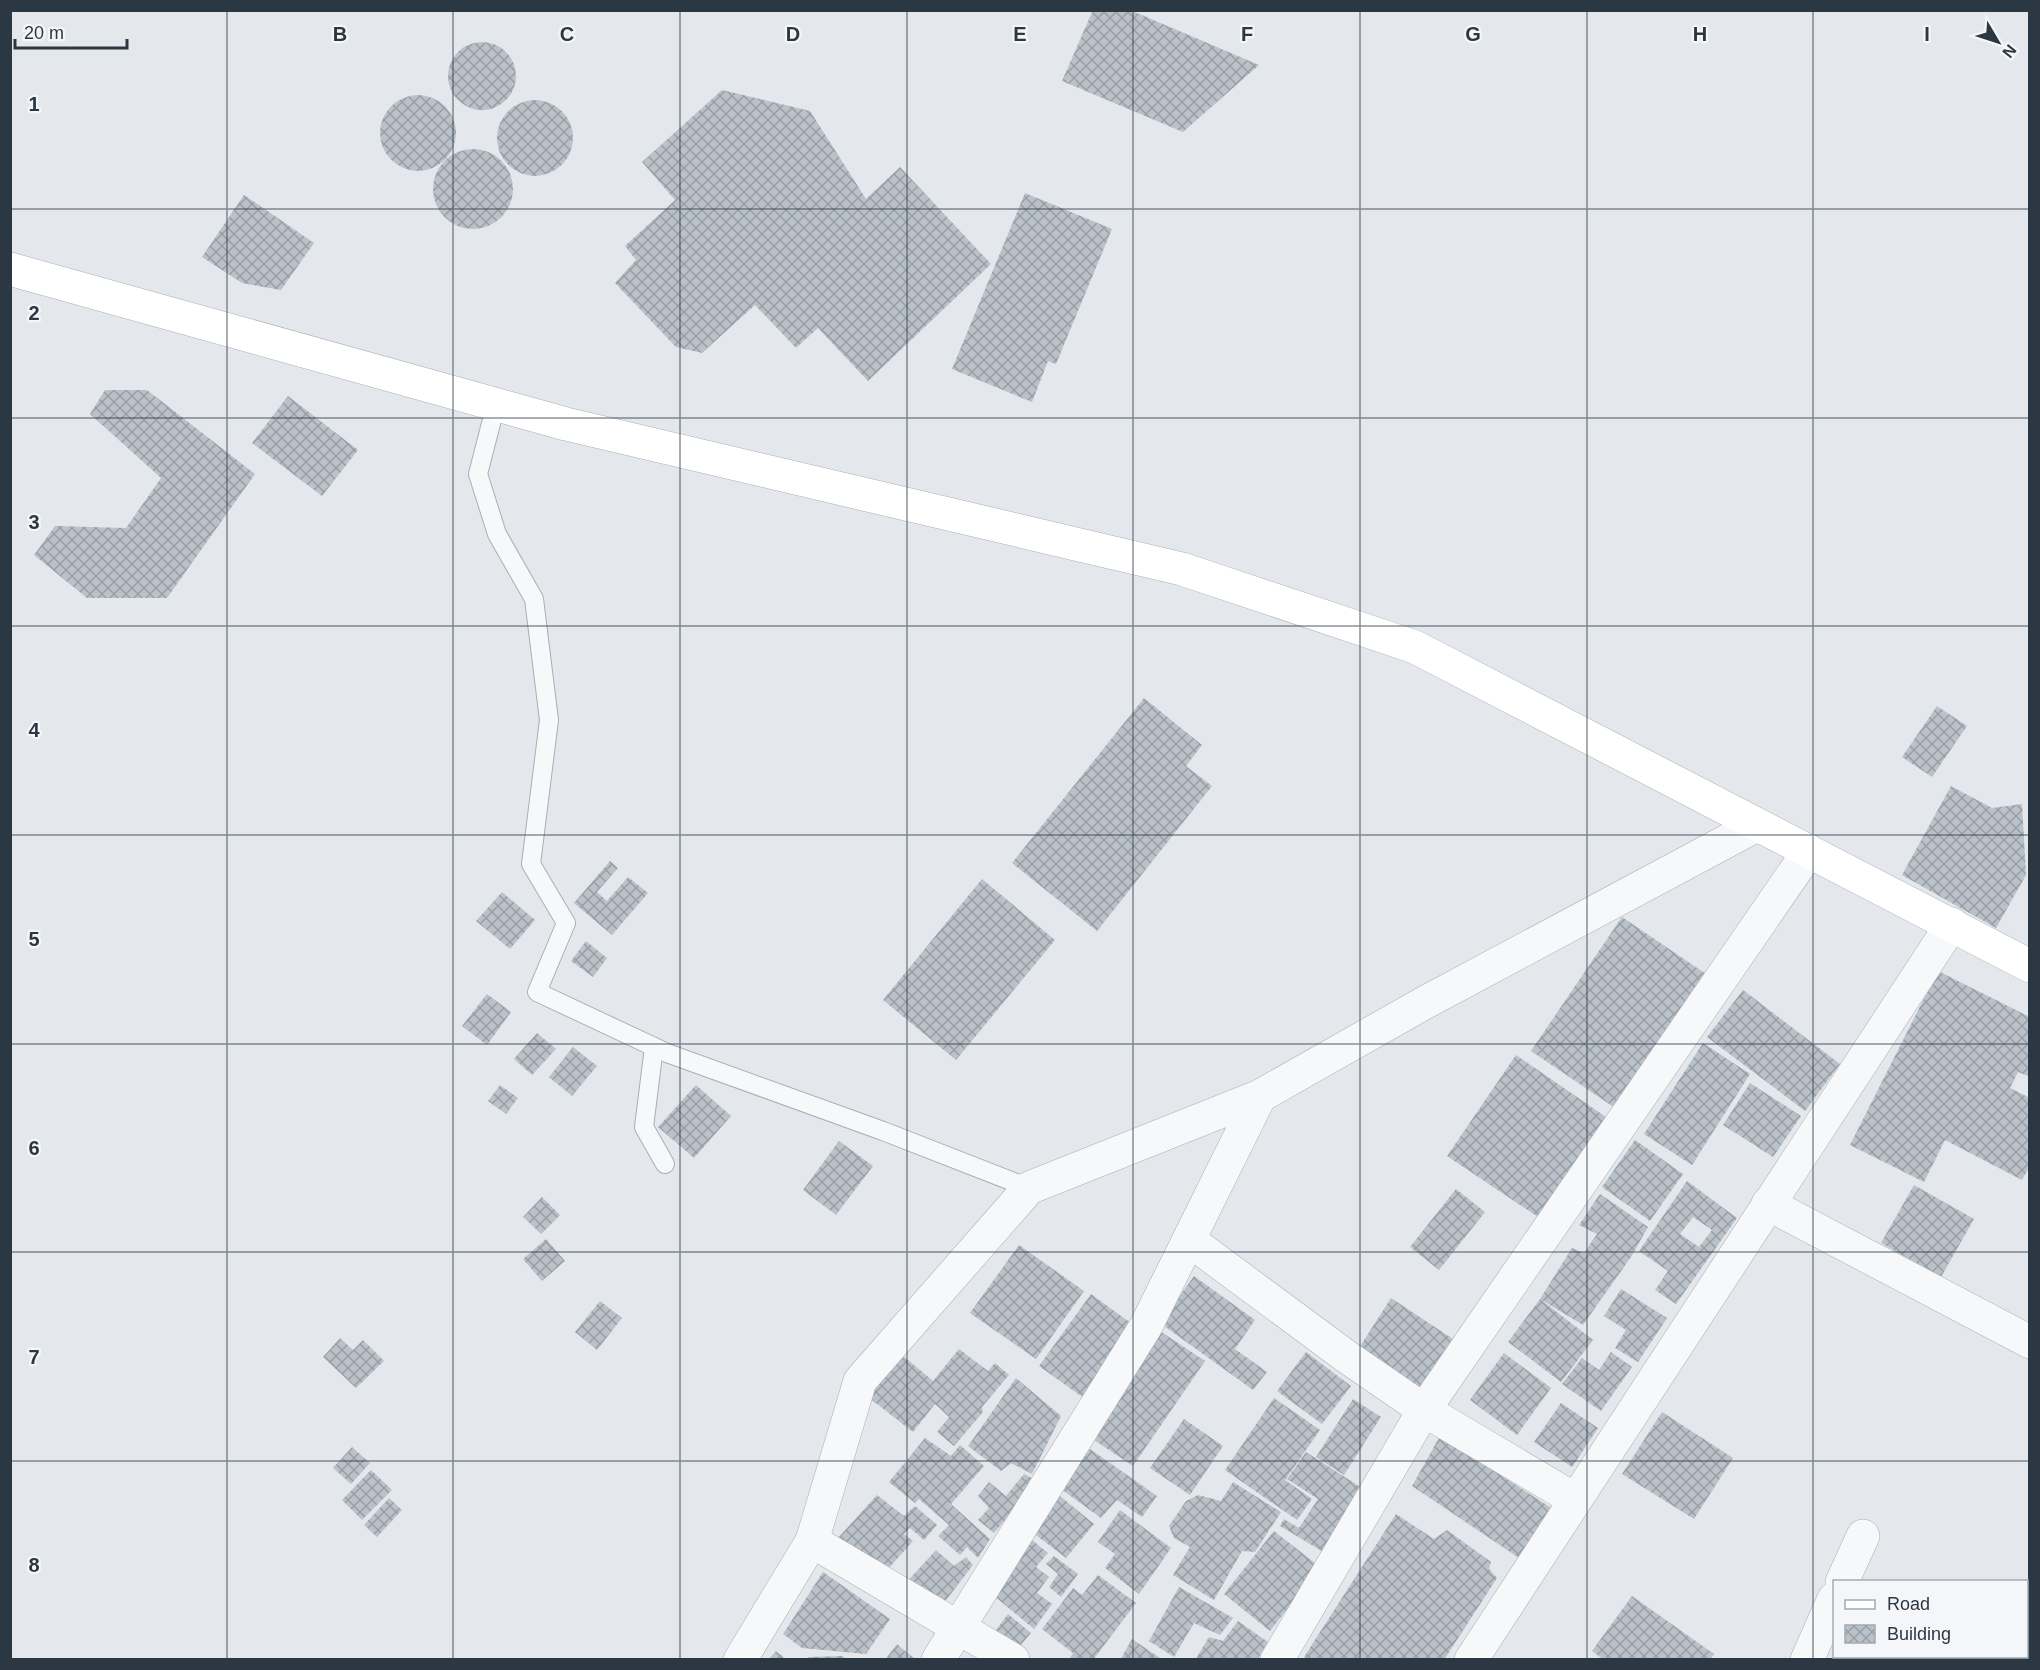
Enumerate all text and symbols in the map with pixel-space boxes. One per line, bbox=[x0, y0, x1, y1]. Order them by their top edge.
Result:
scale bar bbox=[15, 12, 128, 50]
north arrow bbox=[1968, 12, 2028, 72]
text: 20 m bbox=[24, 23, 64, 43]
text: B bbox=[333, 23, 347, 45]
text: C bbox=[560, 23, 574, 45]
text: D bbox=[786, 23, 800, 45]
text: E bbox=[1013, 23, 1027, 45]
text: F bbox=[1241, 23, 1253, 45]
text: G bbox=[1465, 23, 1481, 45]
text: H bbox=[1693, 23, 1707, 45]
text: I bbox=[1924, 23, 1930, 45]
text: N bbox=[1999, 41, 2020, 61]
text: 1 bbox=[28, 93, 40, 115]
text: 2 bbox=[28, 302, 40, 324]
text: 3 bbox=[28, 511, 40, 533]
text: 4 bbox=[28, 719, 40, 741]
text: 5 bbox=[28, 928, 40, 950]
text: 6 bbox=[28, 1137, 40, 1159]
text: 7 bbox=[28, 1346, 40, 1368]
text: 8 bbox=[28, 1554, 40, 1576]
legend bbox=[1833, 1580, 2028, 1658]
text: Road bbox=[1887, 1594, 1930, 1614]
text: Building bbox=[1887, 1624, 1951, 1644]

